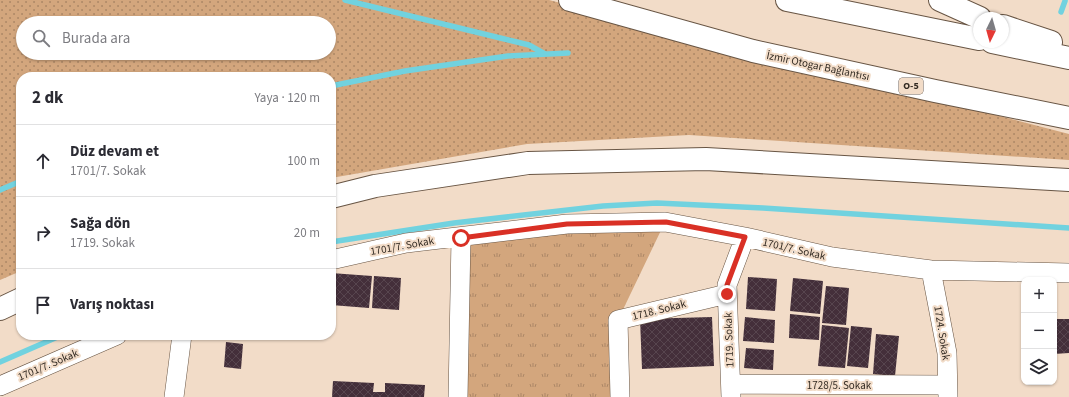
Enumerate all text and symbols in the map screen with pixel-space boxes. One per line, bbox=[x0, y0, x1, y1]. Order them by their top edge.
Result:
north arrow bbox=[973, 12, 1009, 48]
search box bbox=[16, 16, 336, 60]
icon: search bbox=[30, 27, 52, 49]
text: Burada ara bbox=[62, 28, 130, 49]
street label: İzmir Otogar Bağlantısı bbox=[765, 48, 871, 84]
road number: O-5 bbox=[899, 78, 923, 94]
text: 2 dk bbox=[32, 86, 63, 110]
text: Yaya · 120 m bbox=[255, 89, 320, 107]
text: Düz devam et bbox=[70, 141, 159, 162]
icon: ahead bbox=[32, 150, 54, 172]
text: 100 m bbox=[287, 152, 320, 170]
text: 1701/7. Sokak bbox=[70, 162, 146, 180]
text: Sağa dön bbox=[70, 213, 130, 234]
icon: right bbox=[32, 222, 54, 244]
text: 20 m bbox=[294, 224, 320, 242]
route start bbox=[452, 229, 470, 247]
street label: 1701/7. Sokak bbox=[369, 233, 435, 259]
text: 1719. Sokak bbox=[70, 234, 135, 252]
street label: 1701/7. Sokak bbox=[761, 234, 828, 264]
map controls bbox=[1021, 277, 1057, 385]
button: + bbox=[1021, 277, 1057, 313]
route end bbox=[718, 285, 736, 303]
icon: arrive bbox=[32, 294, 54, 316]
text: Varış noktası bbox=[70, 294, 154, 315]
street label: 1718. Sokak bbox=[631, 296, 688, 324]
street label: 1724. Sokak bbox=[930, 305, 954, 362]
street label: 1719. Sokak bbox=[721, 312, 737, 368]
button: − bbox=[1021, 313, 1057, 349]
street label: 1701/7. Sokak bbox=[15, 345, 81, 384]
button: layers bbox=[1021, 349, 1057, 385]
street label: 1728/5. Sokak bbox=[807, 378, 872, 393]

